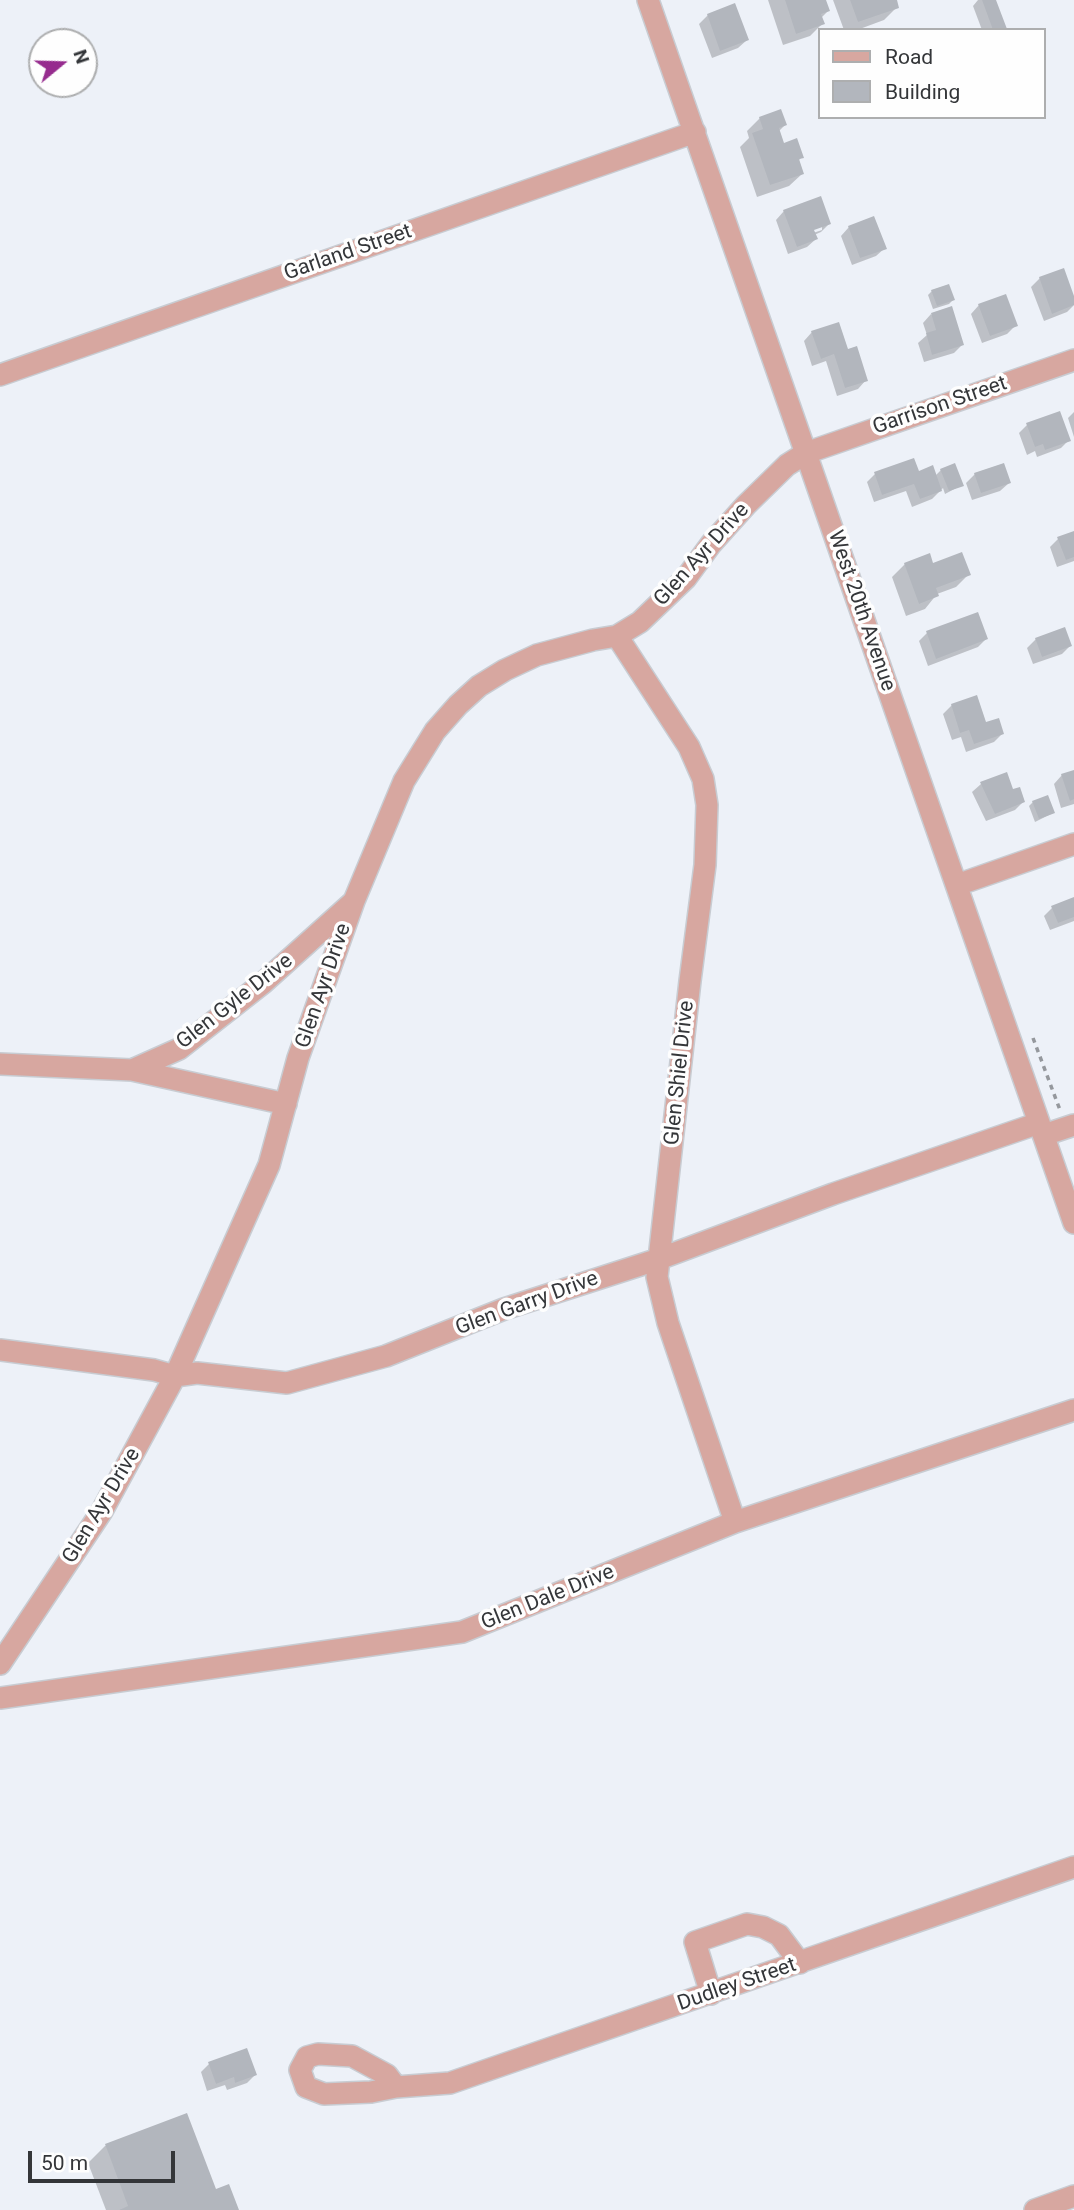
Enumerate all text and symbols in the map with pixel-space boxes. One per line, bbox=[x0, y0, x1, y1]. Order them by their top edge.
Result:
north arrow bbox=[28, 28, 98, 98]
legend bbox=[818, 28, 1046, 119]
text: Road bbox=[885, 45, 933, 69]
text: N bbox=[68, 47, 94, 67]
text: Building bbox=[885, 80, 960, 104]
street label: Garland Street bbox=[281, 219, 415, 287]
street label: Garrison Street bbox=[870, 371, 1010, 441]
street label: Glen Ayr Drive bbox=[649, 498, 755, 612]
street label: West 20th Avenue bbox=[822, 527, 900, 695]
street label: Glen Ayr Drive bbox=[291, 920, 357, 1052]
street label: Glen Gyle Drive bbox=[172, 949, 298, 1055]
street label: Glen Shiel Drive bbox=[660, 1000, 700, 1146]
street label: Glen Garry Drive bbox=[452, 1267, 602, 1341]
street label: Glen Ayr Drive bbox=[58, 1444, 146, 1568]
street label: Glen Dale Drive bbox=[478, 1560, 618, 1636]
street label: Dudley Street bbox=[674, 1953, 800, 2017]
scale bar bbox=[32, 2136, 178, 2180]
text: 50 m bbox=[41, 2151, 88, 2175]

